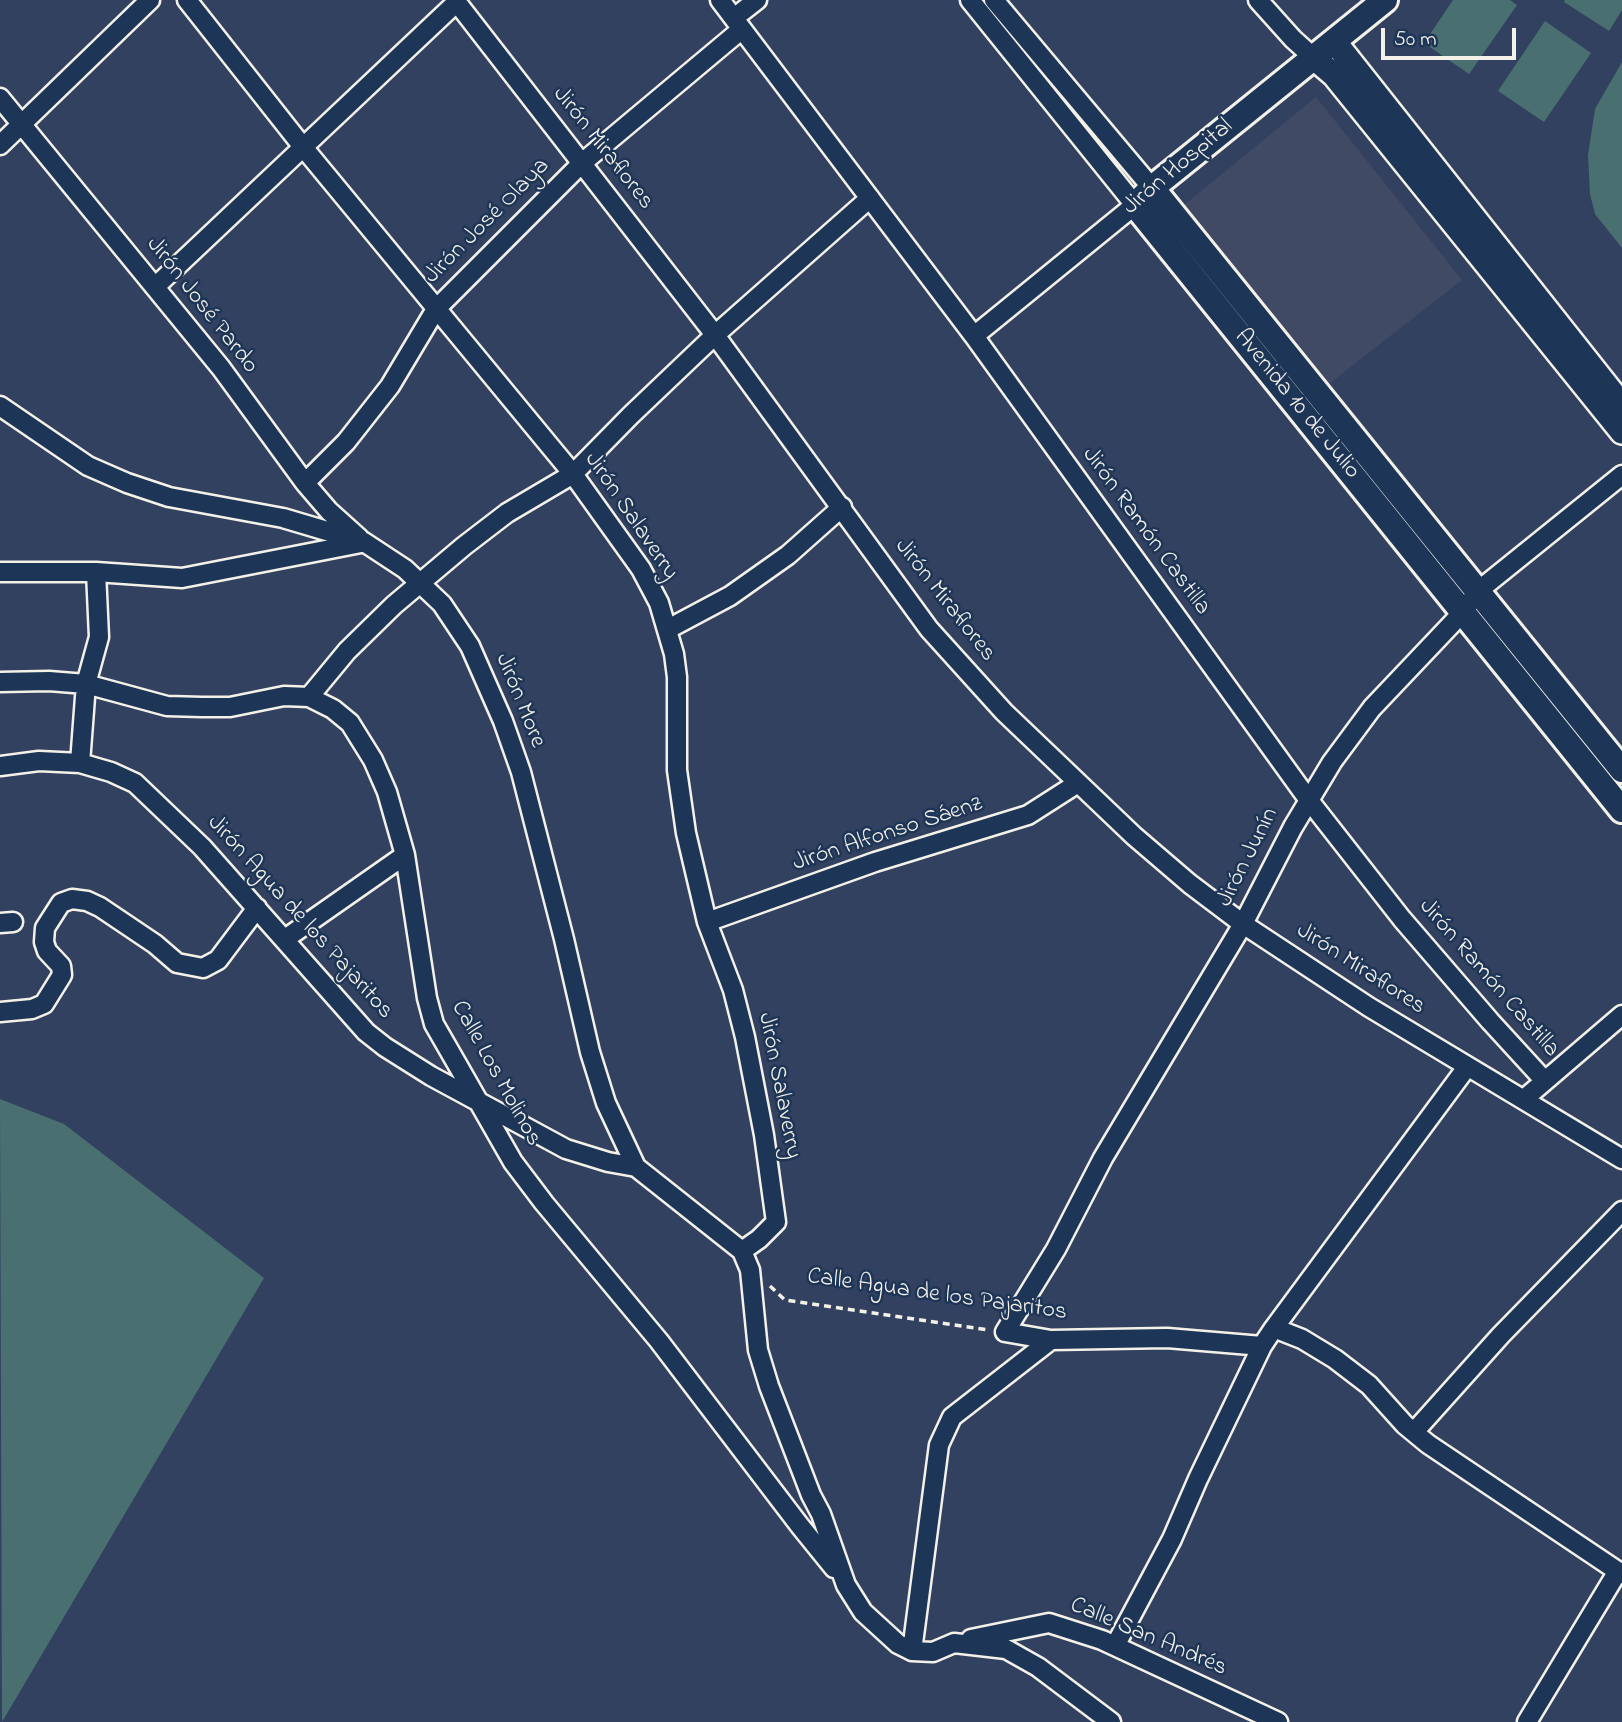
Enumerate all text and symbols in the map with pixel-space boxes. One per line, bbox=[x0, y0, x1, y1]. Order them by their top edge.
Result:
scale bar bbox=[1384, 14, 1519, 58]
text: 50 m bbox=[1394, 25, 1437, 55]
street label: Jirón Miraflores bbox=[545, 82, 659, 216]
street label: Jirón Hospital bbox=[1118, 114, 1240, 222]
street label: Jirón José Olaya bbox=[419, 153, 557, 291]
street label: Jirón José Pardo bbox=[139, 232, 263, 380]
street label: Avenida 10 de Julio bbox=[1227, 324, 1365, 486]
street label: Jirón Ramón Castilla bbox=[1074, 442, 1216, 622]
street label: Jirón Salaverry bbox=[577, 448, 683, 586]
street label: Jirón Miraflores bbox=[887, 534, 1001, 668]
street label: Jirón More bbox=[487, 650, 551, 752]
street label: Jirón Alfonso Sáenz bbox=[790, 791, 986, 879]
street label: Jirón Junín bbox=[1212, 804, 1286, 912]
street label: Jirón Agua de los Pajaritos bbox=[200, 810, 398, 1026]
street label: Jirón Ramón Castilla bbox=[1411, 894, 1565, 1064]
street label: Jirón Miraflores bbox=[1290, 918, 1430, 1022]
street label: Calle Los Molinos bbox=[443, 996, 547, 1152]
street label: Jirón Salaverry bbox=[750, 1011, 806, 1161]
street label: Calle Agua de los Pajaritos bbox=[805, 1264, 1069, 1328]
street label: Calle San Andrés bbox=[1065, 1592, 1231, 1684]

